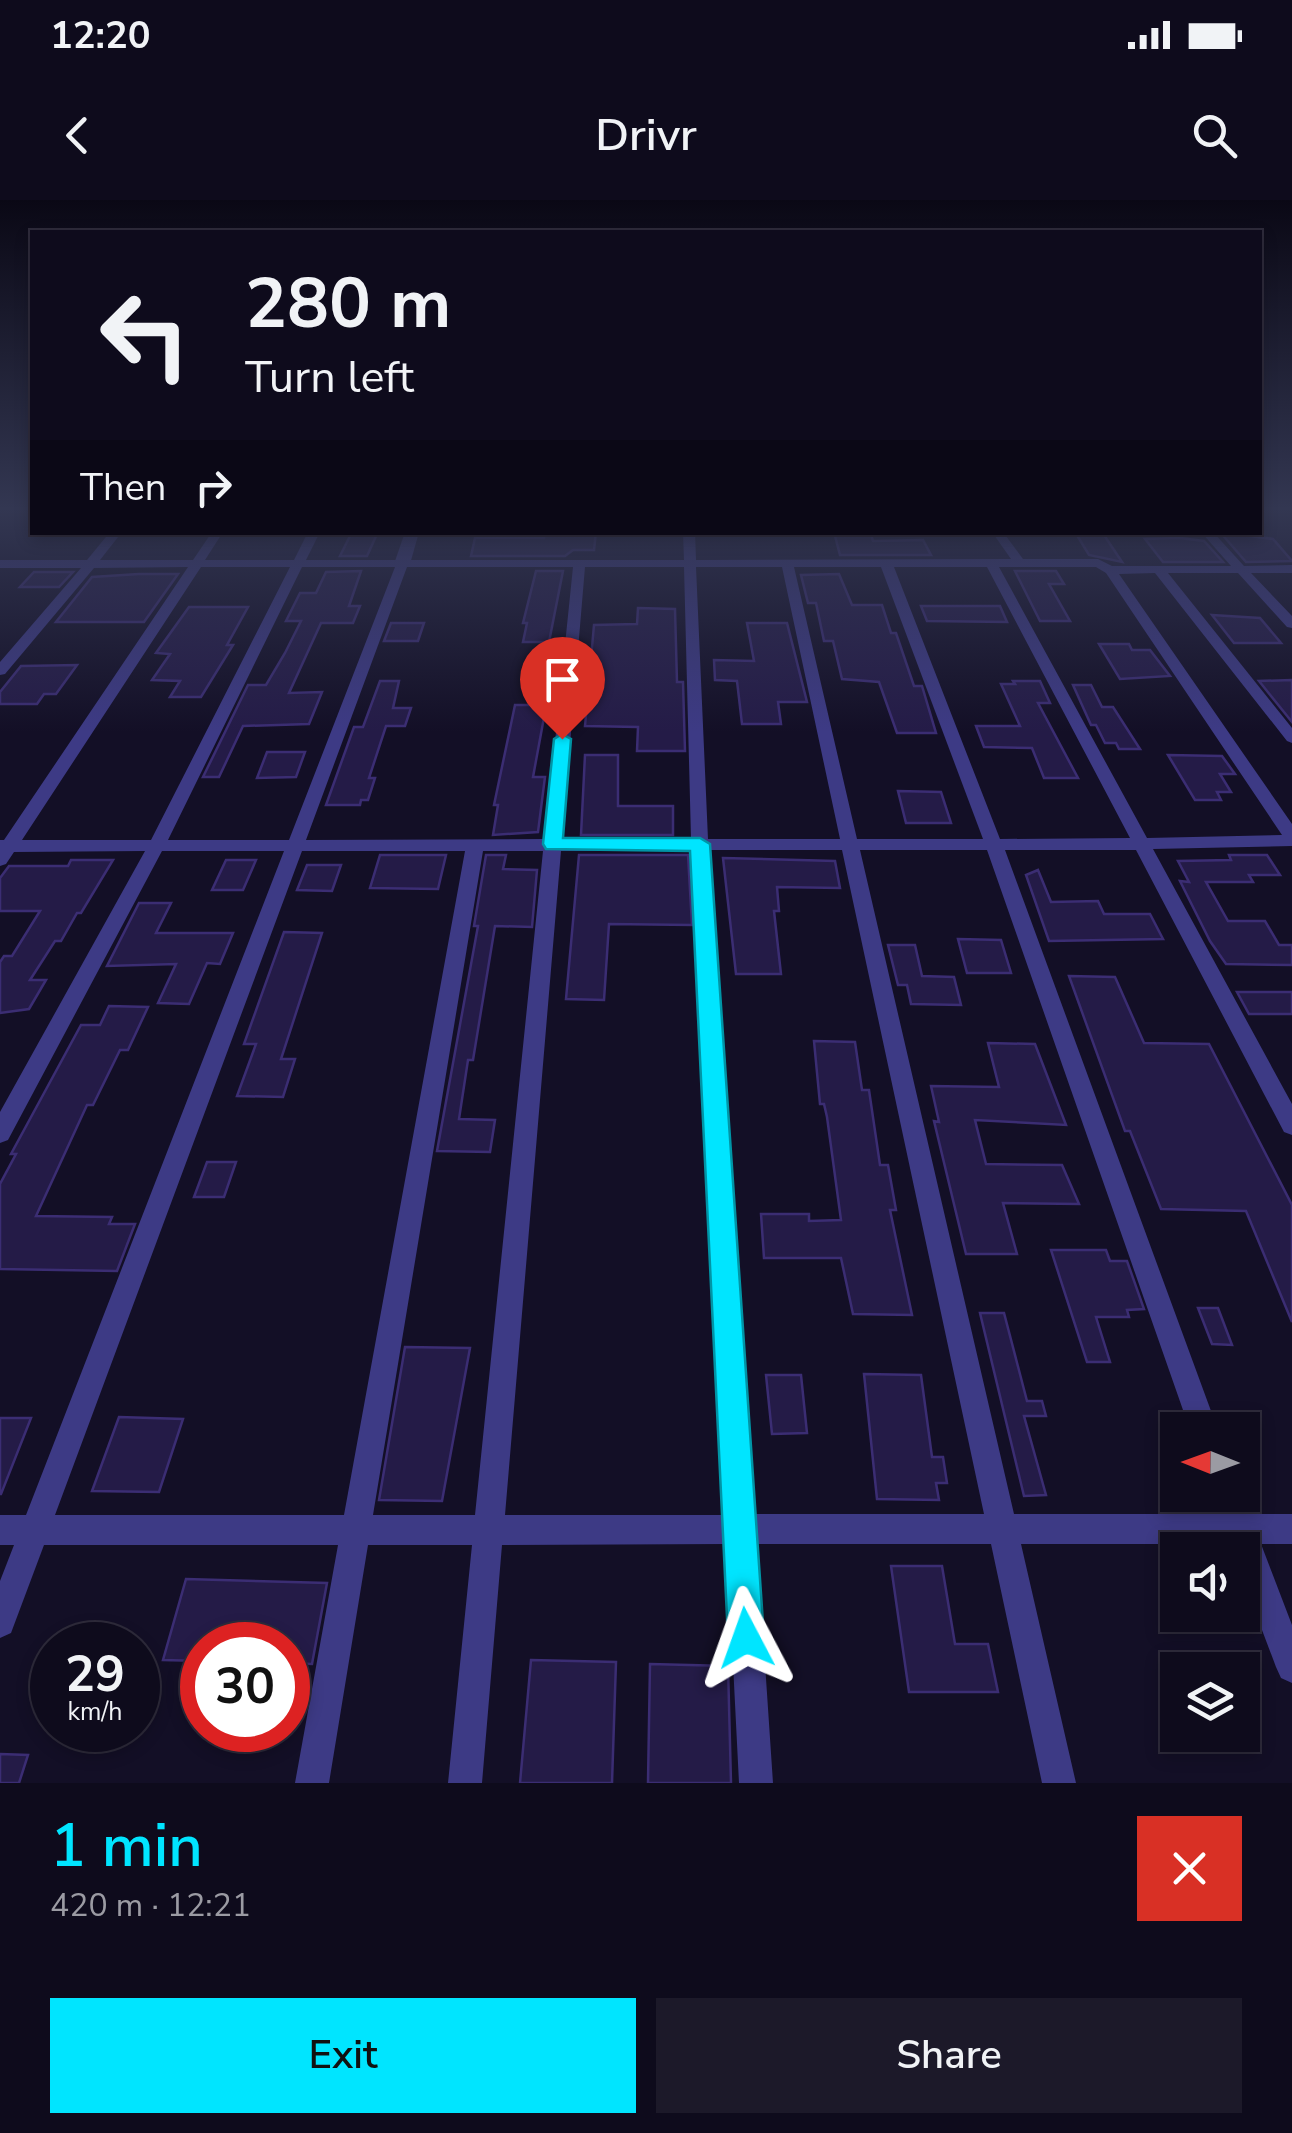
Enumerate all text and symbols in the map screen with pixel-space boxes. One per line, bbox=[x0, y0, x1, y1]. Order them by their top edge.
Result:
text: 12:20 bbox=[50, 10, 151, 61]
text: Drivr bbox=[595, 105, 697, 166]
icon: back bbox=[50, 108, 105, 163]
icon: search bbox=[1187, 108, 1242, 163]
text: 280 m bbox=[245, 256, 451, 352]
icon: left bbox=[80, 270, 210, 400]
text: Turn left bbox=[245, 347, 414, 408]
icon: right bbox=[186, 460, 241, 515]
text: Then bbox=[80, 462, 166, 513]
pin bbox=[520, 637, 605, 740]
icon: arrive bbox=[535, 652, 590, 707]
north arrow bbox=[1160, 1412, 1260, 1512]
map controls bbox=[1160, 1412, 1260, 1752]
button: sound bbox=[1160, 1532, 1260, 1632]
position arrow bbox=[694, 1586, 798, 1690]
speed limit sign: 30 bbox=[180, 1622, 310, 1752]
text: 29 bbox=[65, 1640, 125, 1709]
button: layers bbox=[1160, 1652, 1260, 1752]
text: km/h bbox=[67, 1695, 123, 1729]
text: 1 min bbox=[50, 1805, 203, 1887]
button: close bbox=[1137, 1816, 1242, 1921]
text: 420 m · 12:21 bbox=[50, 1884, 251, 1927]
button: Exit bbox=[50, 1998, 636, 2113]
button: Share bbox=[656, 1998, 1242, 2113]

